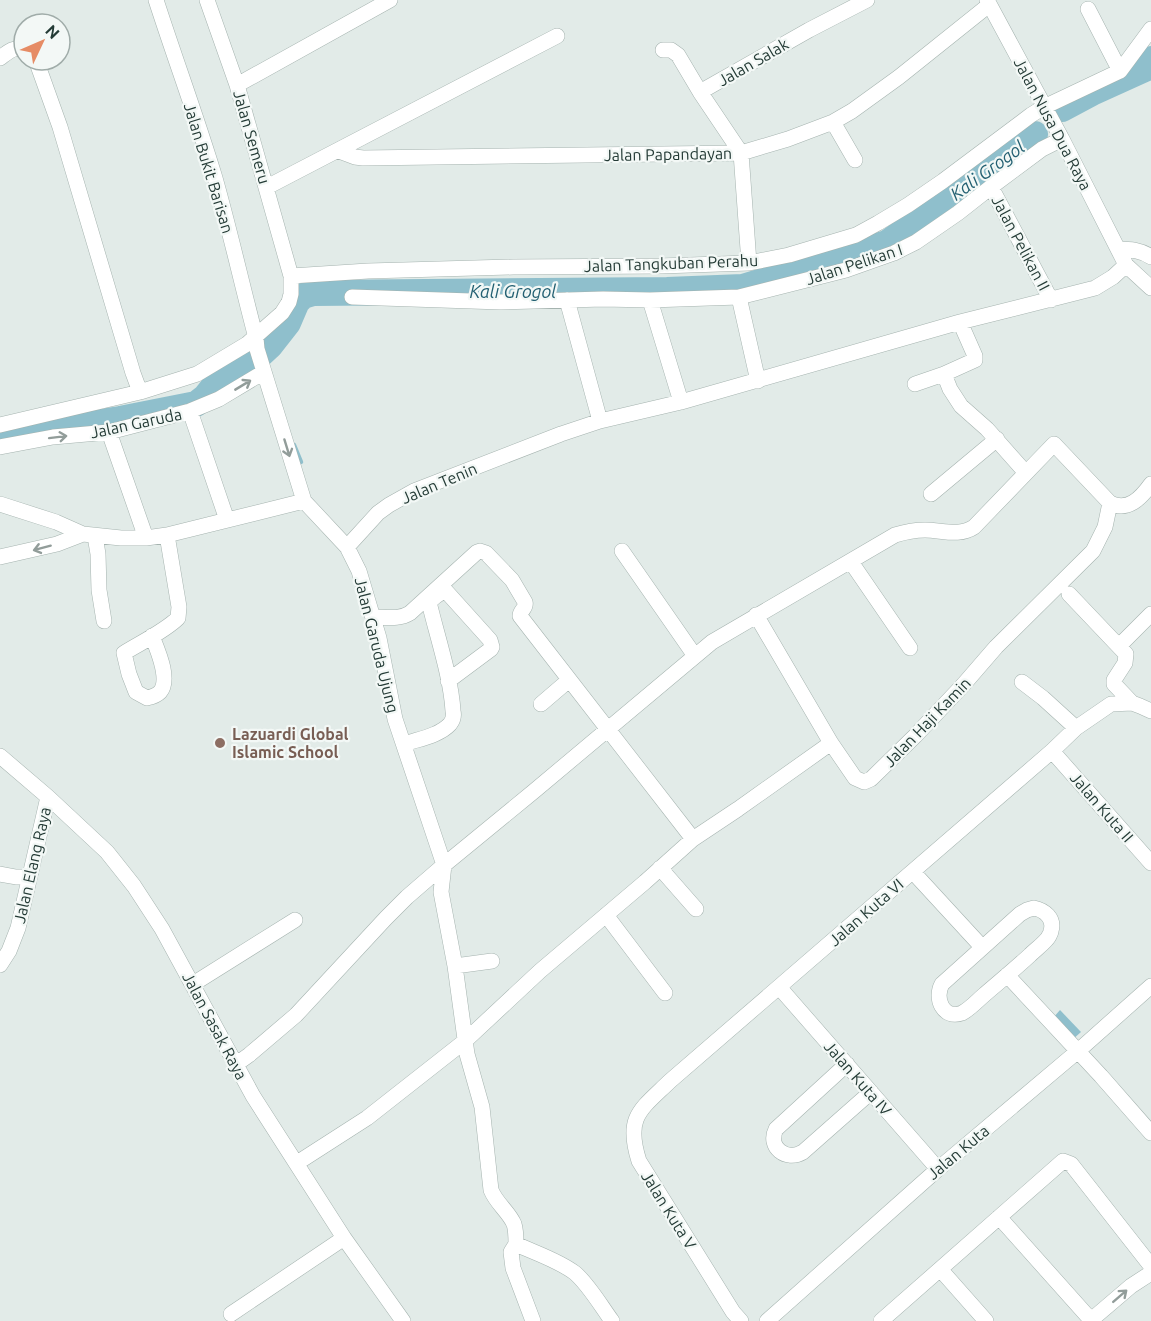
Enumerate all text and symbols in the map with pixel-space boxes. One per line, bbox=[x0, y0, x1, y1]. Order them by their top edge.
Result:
north arrow bbox=[12, 12, 72, 72]
text: N bbox=[42, 21, 63, 42]
street label: Jalan Salak bbox=[715, 35, 791, 89]
street label: Jalan Nusa Dua Raya bbox=[1011, 55, 1095, 193]
street label: Jalan Semeru bbox=[230, 88, 274, 186]
street label: Jalan Bukit Barisan bbox=[181, 101, 237, 235]
water label: Kali Grogol bbox=[946, 136, 1028, 204]
street label: Jalan Papandayan bbox=[604, 144, 732, 164]
street label: Jalan Pelikan II bbox=[988, 193, 1054, 293]
street label: Jalan Pelikan I bbox=[803, 240, 905, 288]
street label: Jalan Tangkuban Perahu bbox=[584, 251, 758, 275]
water label: Kali Grogol bbox=[470, 281, 556, 301]
one-way arrow bbox=[234, 378, 251, 390]
street label: Jalan Garuda bbox=[89, 405, 183, 441]
one-way arrow bbox=[47, 431, 67, 442]
one-way arrow bbox=[282, 438, 293, 457]
street label: Jalan Tenin bbox=[398, 459, 480, 507]
one-way arrow bbox=[33, 542, 52, 554]
street label: Jalan Garuda Ujung bbox=[351, 575, 403, 715]
street label: Jalan Haji Kamin bbox=[880, 674, 974, 770]
place label: Lazuardi Global Islamic School bbox=[232, 725, 349, 761]
marker: Lazuardi Global Islamic School bbox=[213, 736, 227, 750]
street label: Jalan Kuta II bbox=[1067, 768, 1137, 846]
street label: Jalan Elang Raya bbox=[10, 805, 54, 925]
street label: Jalan Kuta VI bbox=[825, 875, 907, 949]
street label: Jalan Sasak Raya bbox=[179, 969, 251, 1083]
street label: Jalan Kuta IV bbox=[821, 1037, 895, 1119]
street label: Jalan Kuta bbox=[924, 1121, 992, 1183]
street label: Jalan Kuta V bbox=[638, 1168, 700, 1252]
one-way arrow bbox=[1112, 1289, 1128, 1302]

